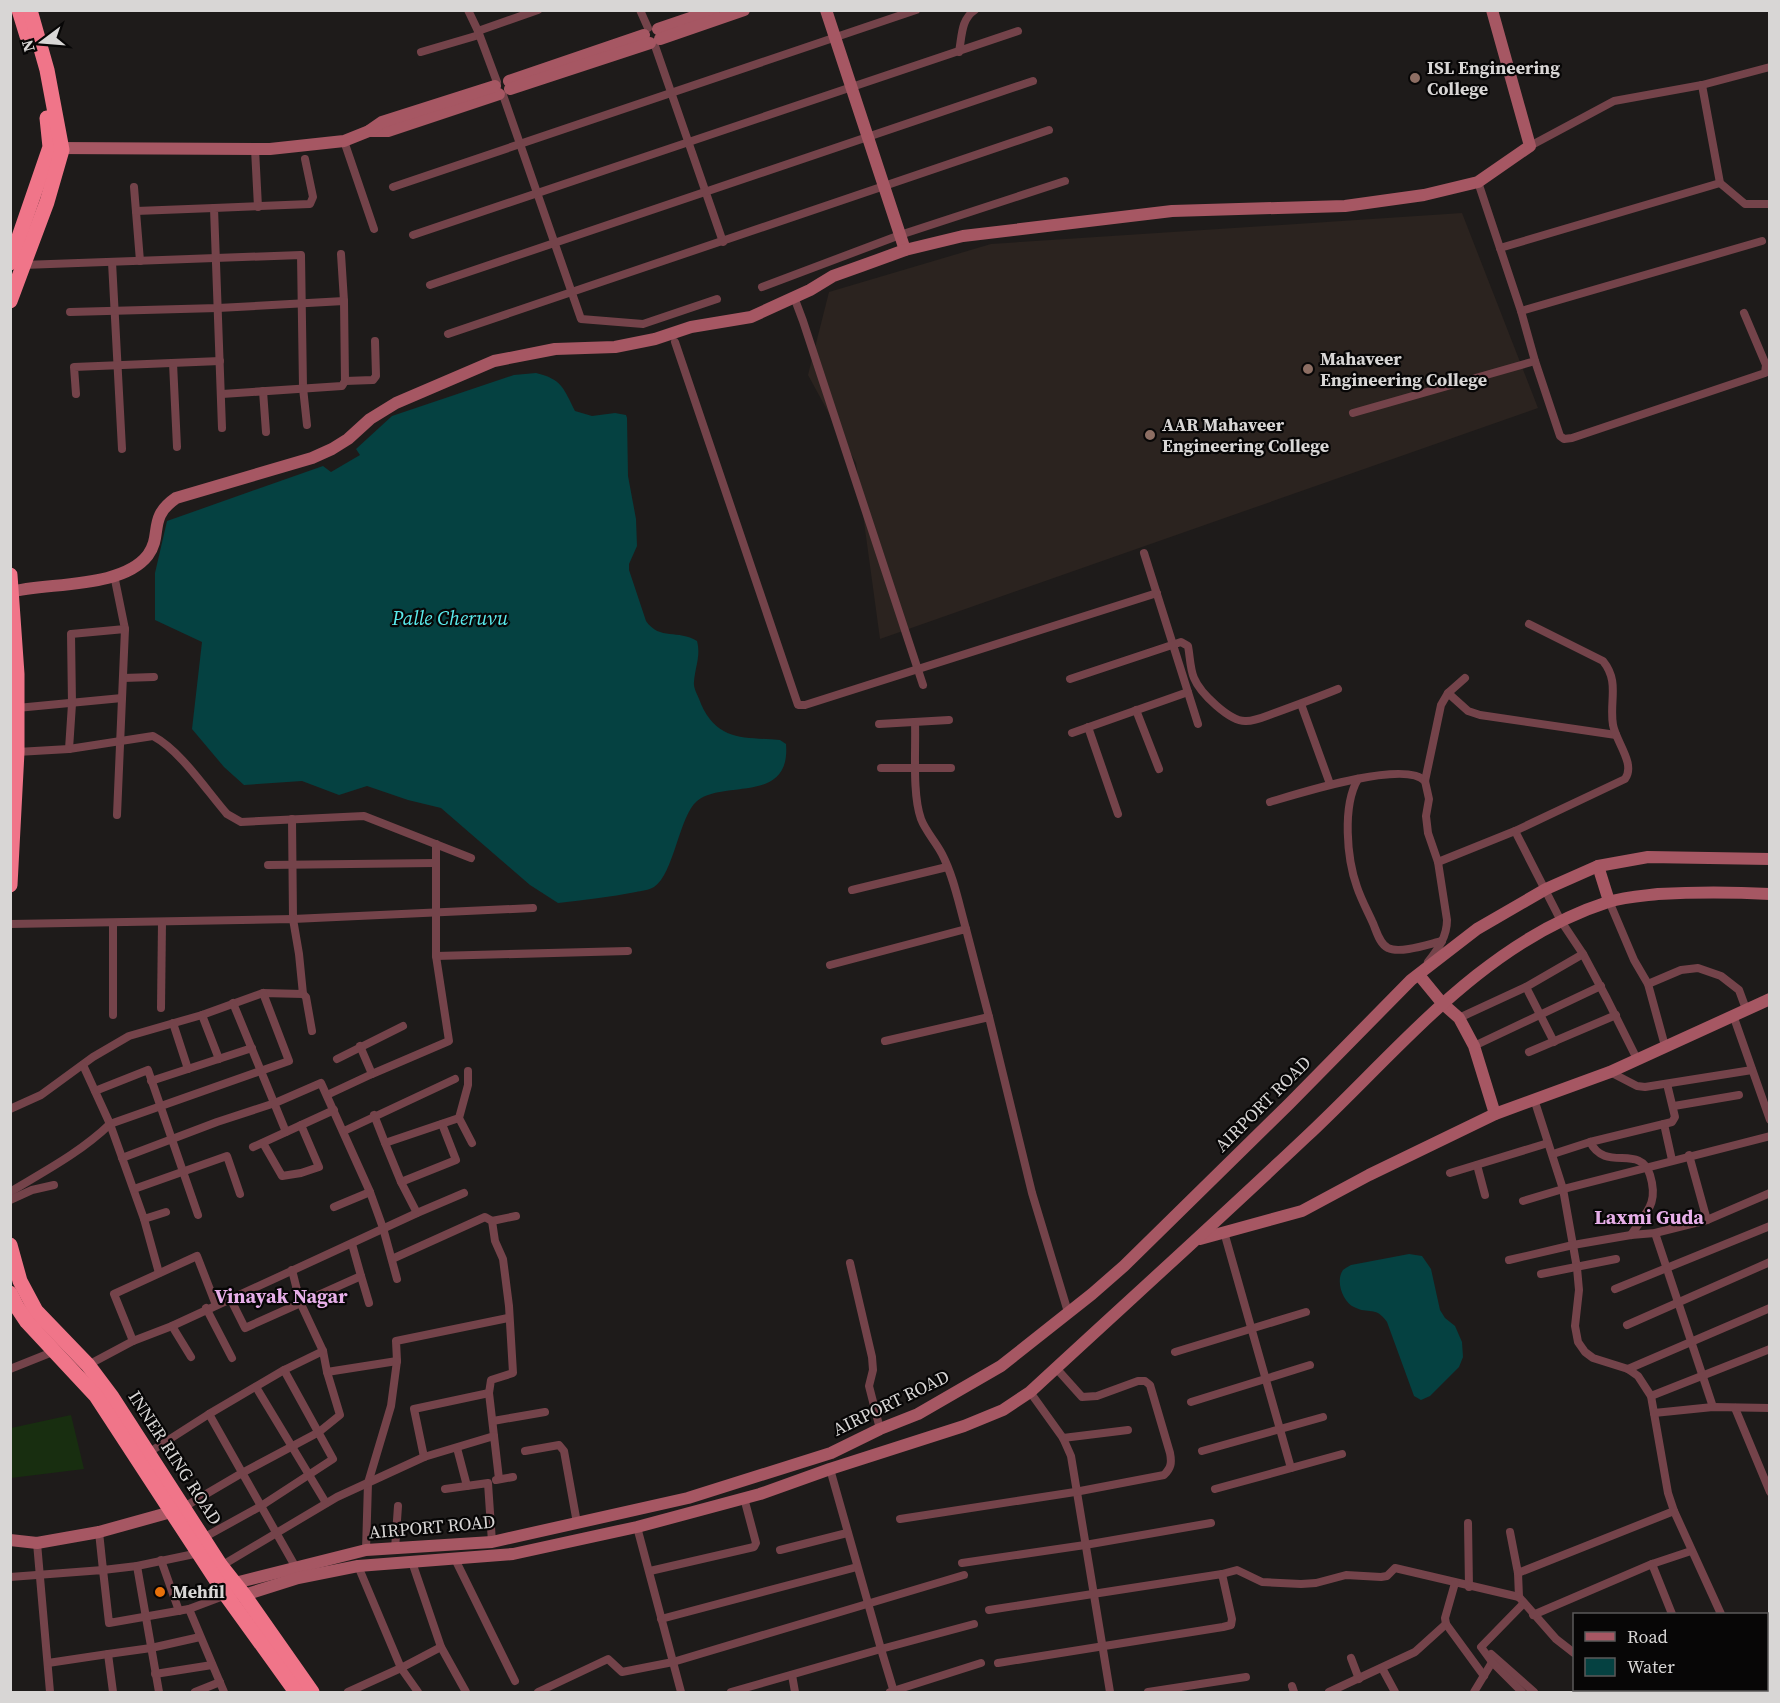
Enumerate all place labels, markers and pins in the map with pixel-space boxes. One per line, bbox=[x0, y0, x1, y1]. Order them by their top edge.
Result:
place label: ISL Engineering College bbox=[1427, 55, 1560, 101]
marker: ISL Engineering College bbox=[1408, 71, 1422, 85]
place label: Mahaveer Engineering College bbox=[1320, 346, 1487, 392]
marker: Mahaveer Engineering College bbox=[1301, 362, 1315, 376]
place label: AAR Mahaveer Engineering College bbox=[1162, 412, 1329, 458]
marker: AAR Mahaveer Engineering College bbox=[1143, 428, 1157, 442]
place label: Mehfil bbox=[172, 1579, 225, 1604]
marker: Mehfil bbox=[153, 1585, 167, 1599]

